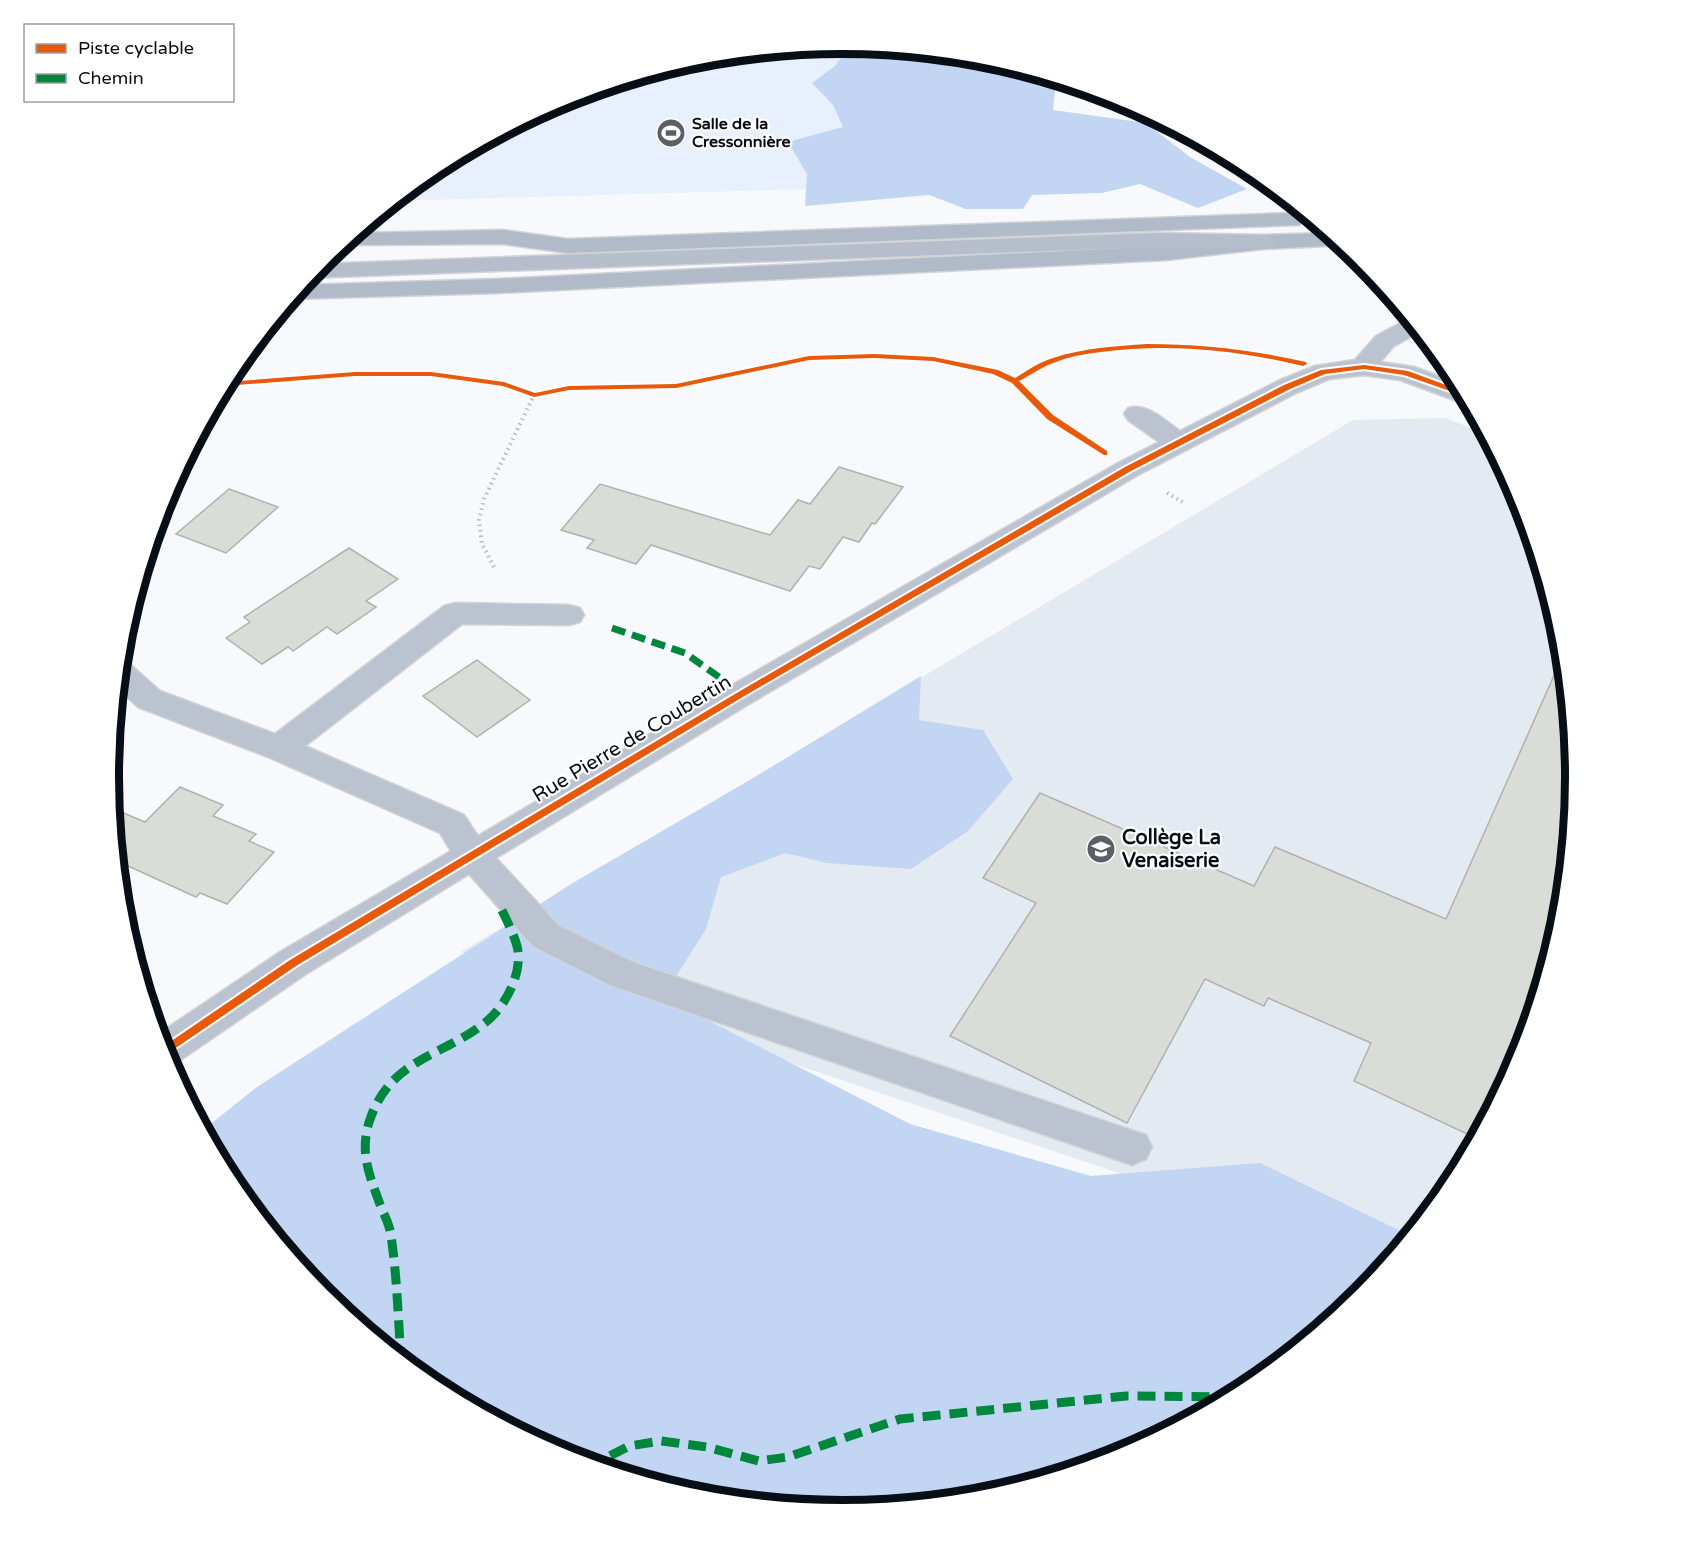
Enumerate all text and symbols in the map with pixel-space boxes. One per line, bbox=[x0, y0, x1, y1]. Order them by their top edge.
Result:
legend bbox=[24, 24, 234, 102]
text: Piste cyclable bbox=[78, 37, 194, 59]
text: Chemin bbox=[78, 67, 144, 89]
place label: Salle de la Cressonnière bbox=[692, 114, 791, 152]
sports icon: Salle de la Cressonnière bbox=[655, 117, 687, 149]
street label: Rue Pierre de Coubertin bbox=[528, 670, 736, 808]
place label: Collège La Venaiserie bbox=[1122, 826, 1221, 873]
school or university icon: Collège La Venaiserie bbox=[1085, 833, 1117, 865]

